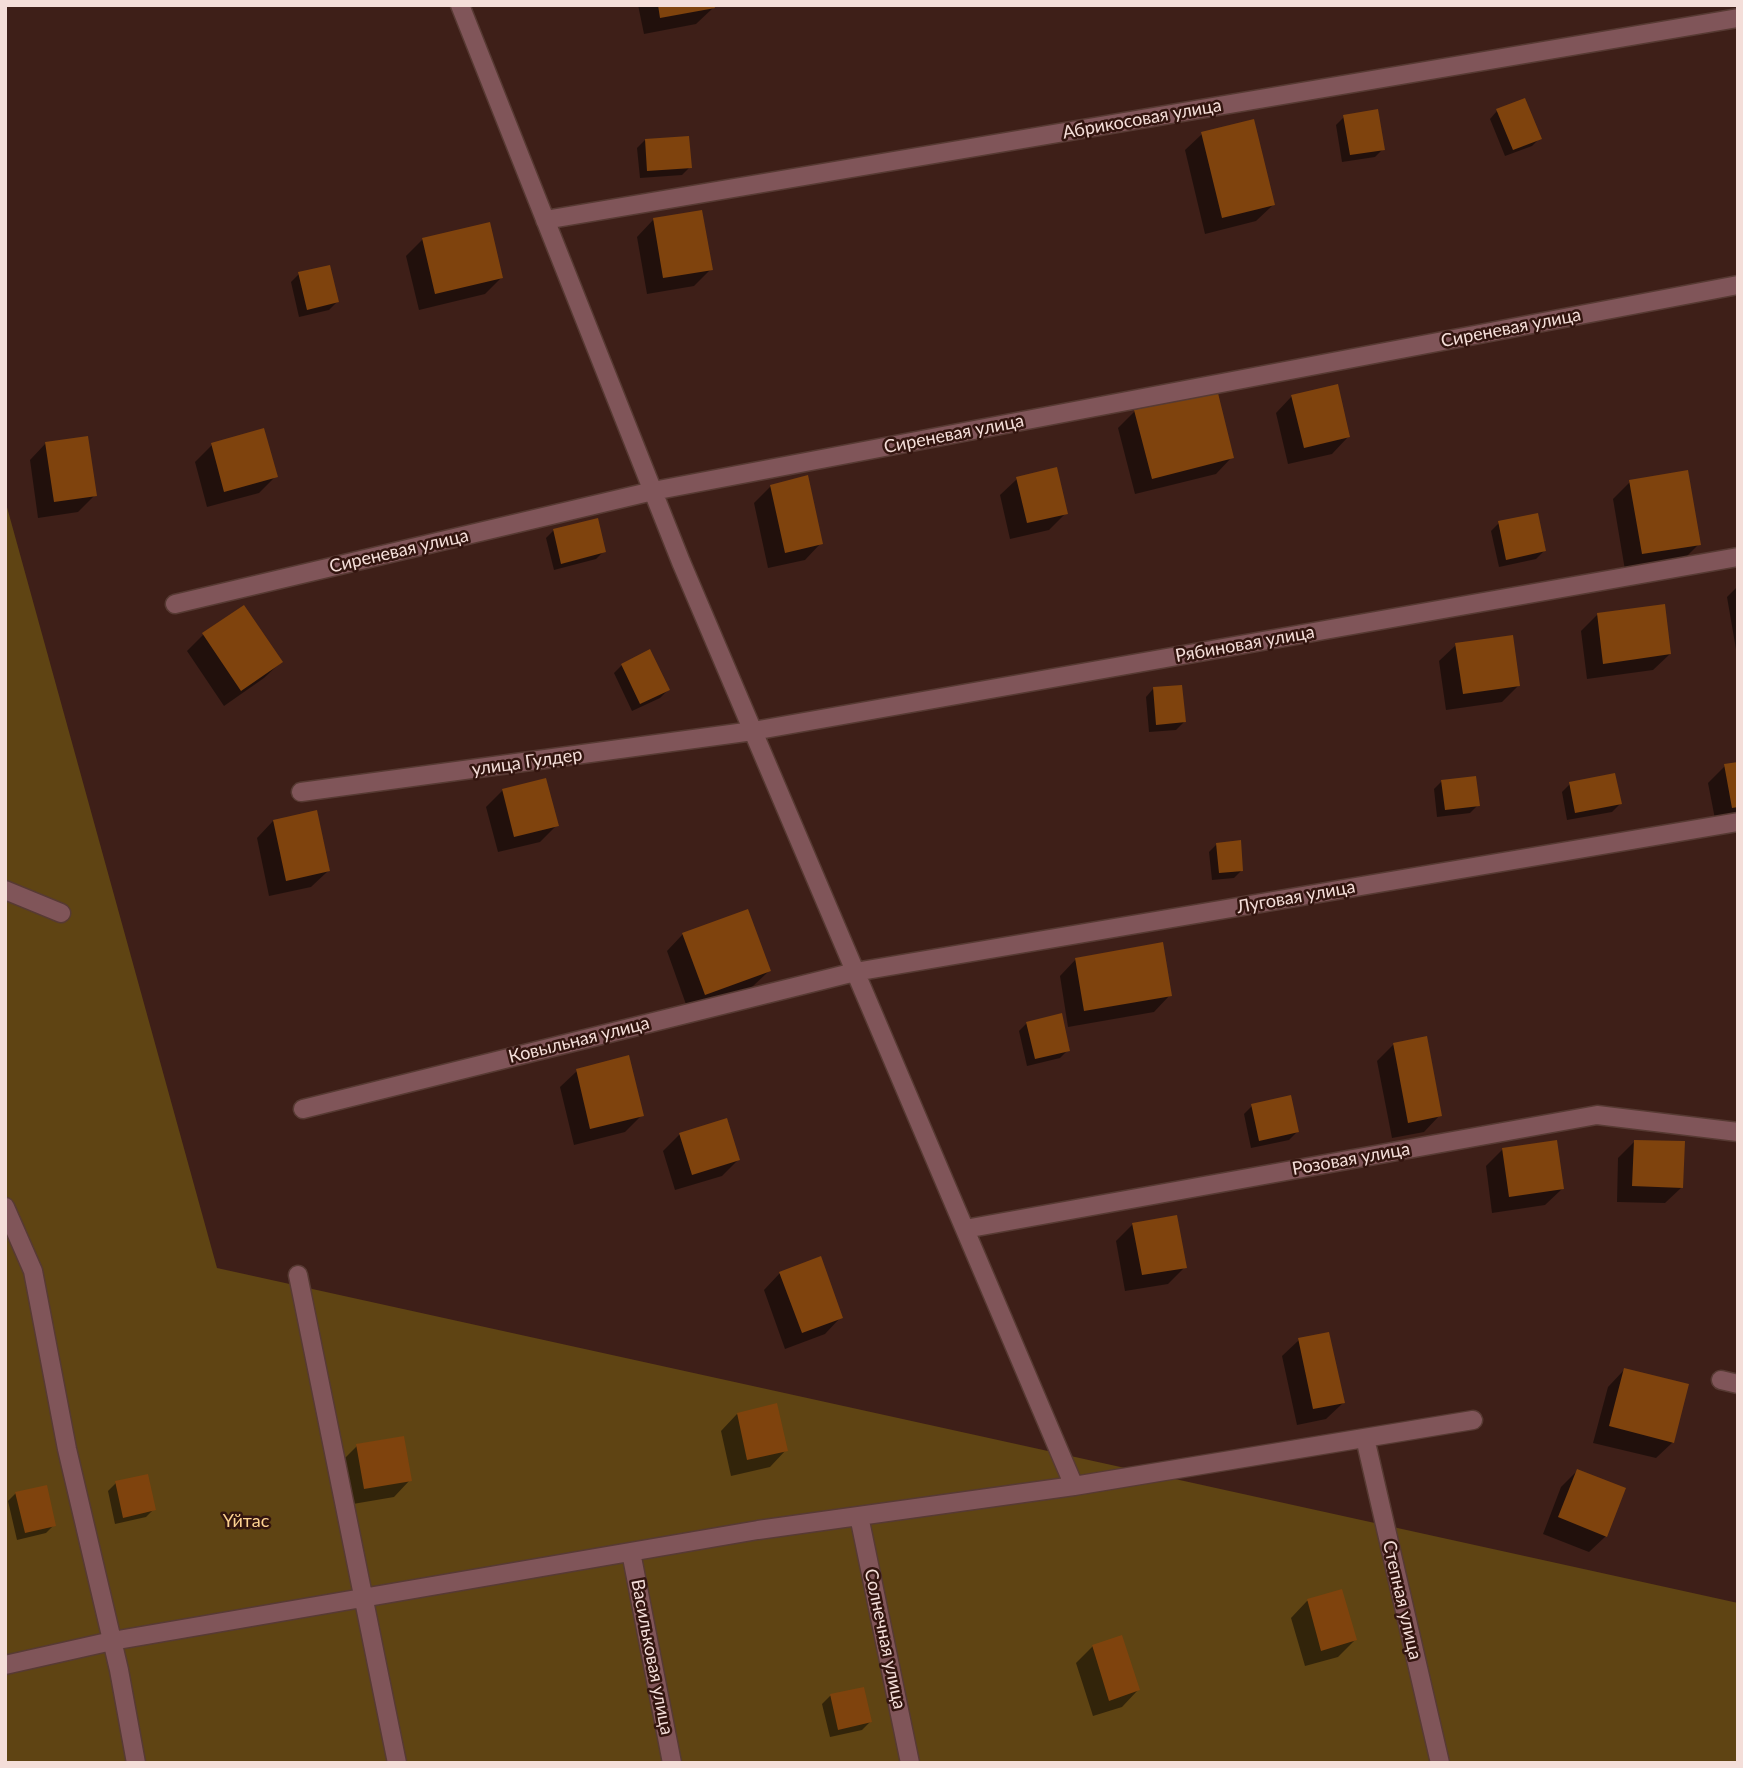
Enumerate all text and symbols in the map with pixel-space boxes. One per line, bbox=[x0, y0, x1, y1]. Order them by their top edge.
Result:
street label: Абрикосовая улица bbox=[1061, 94, 1223, 144]
street label: Сиреневая улица bbox=[1439, 304, 1583, 352]
street label: Сиреневая улица bbox=[882, 410, 1026, 458]
street label: Сиреневая улица bbox=[327, 524, 471, 578]
street label: Рябиновая улица bbox=[1174, 621, 1316, 667]
street label: улица Гулдер bbox=[470, 744, 584, 780]
street label: Луговая улица bbox=[1235, 876, 1357, 918]
street label: Ковыльная улица bbox=[506, 1012, 652, 1068]
street label: Розовая улица bbox=[1290, 1138, 1412, 1180]
park label: Үйтас bbox=[223, 1510, 269, 1532]
street label: Степная улица bbox=[1378, 1538, 1426, 1662]
street label: Солнечная улица bbox=[860, 1567, 910, 1711]
street label: Васильковая улица bbox=[626, 1577, 678, 1737]

